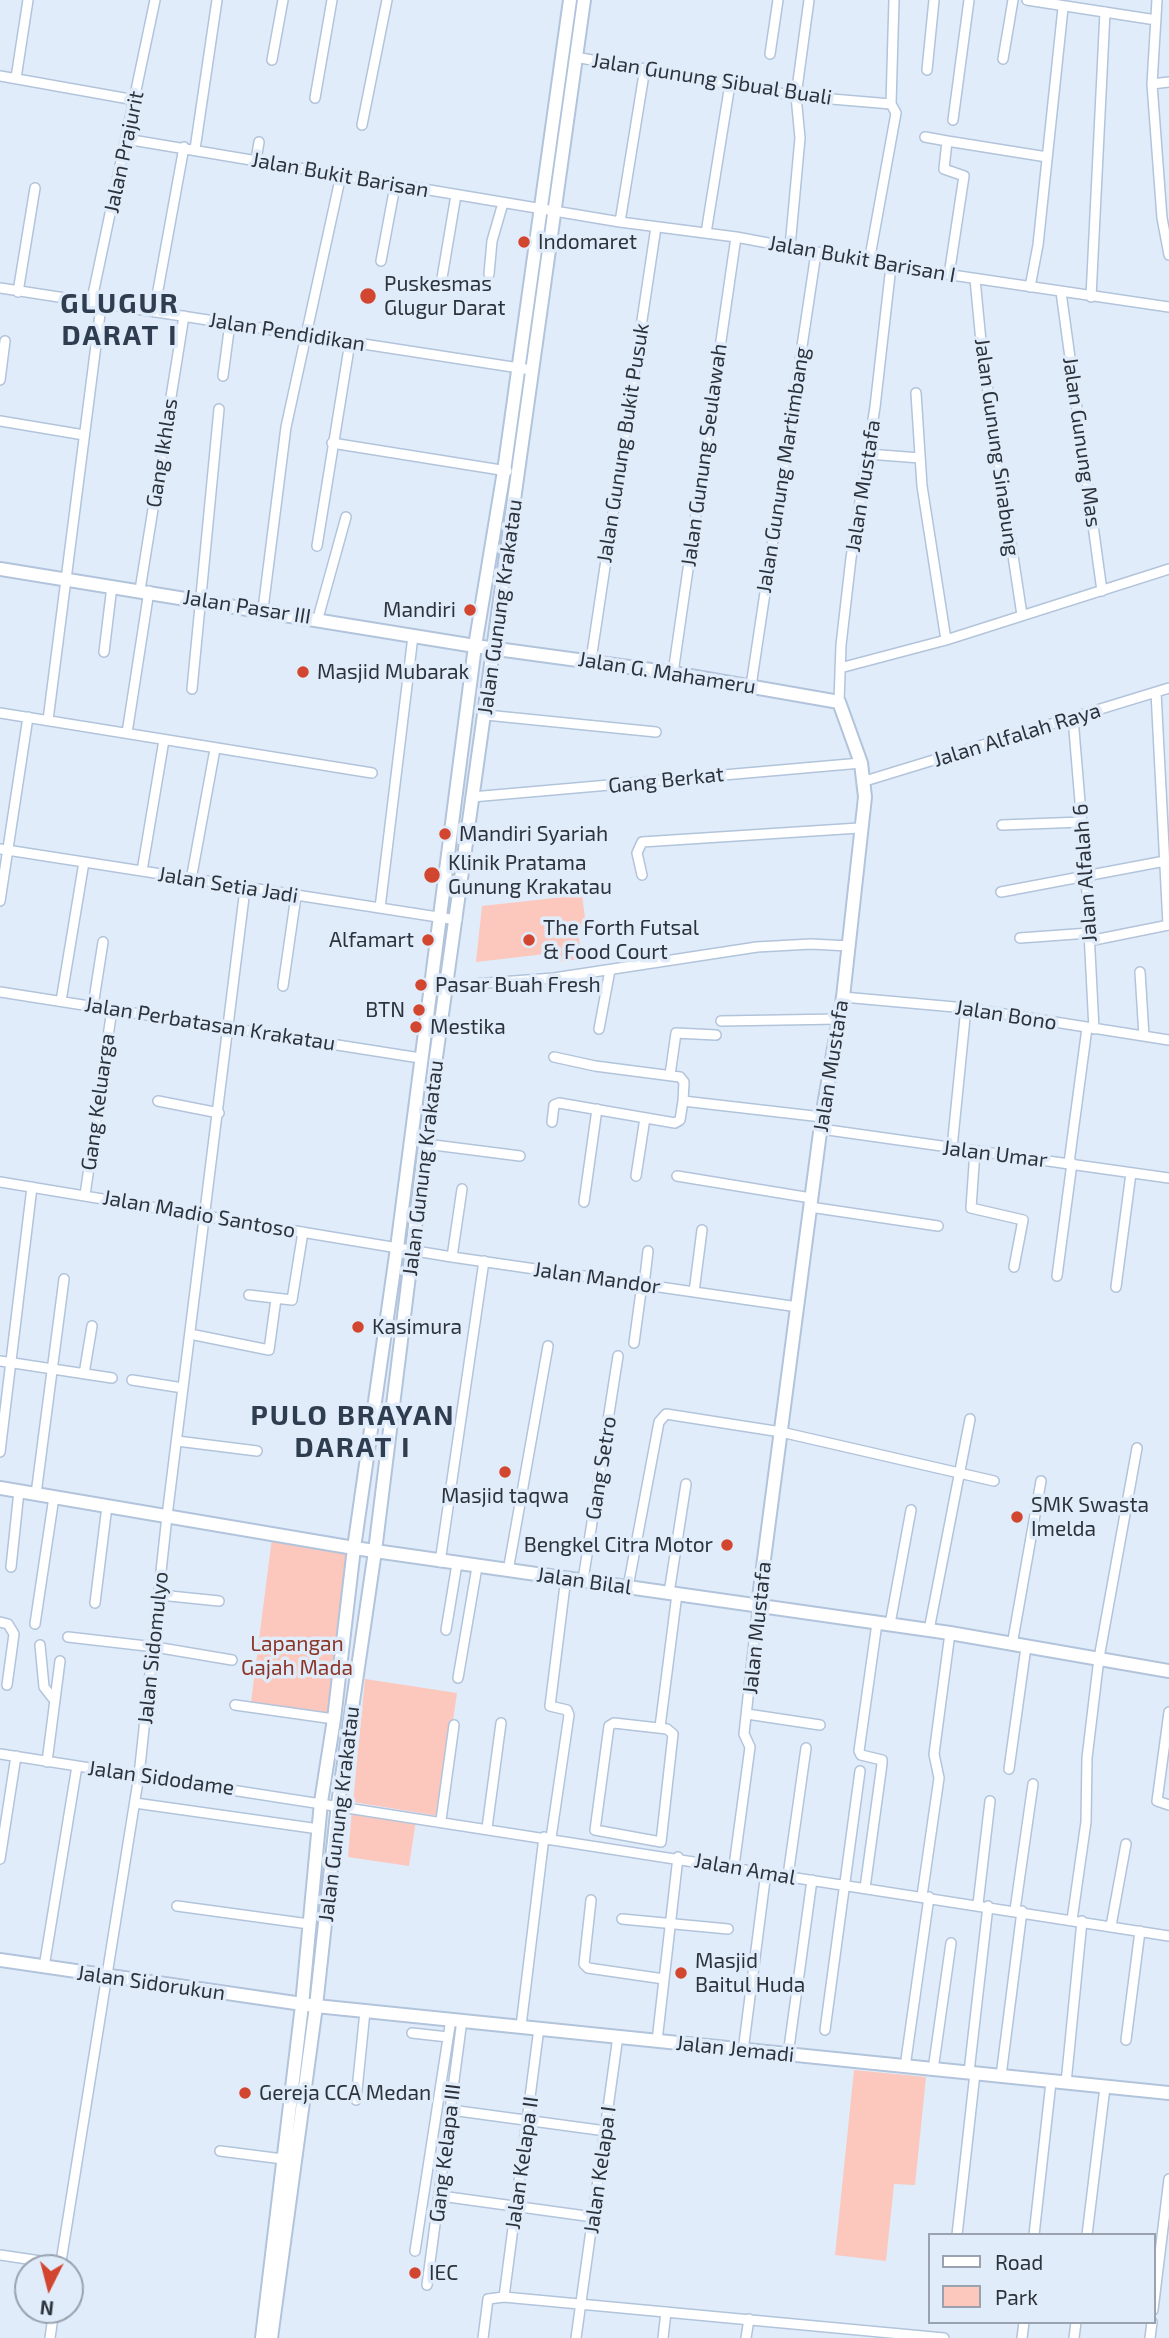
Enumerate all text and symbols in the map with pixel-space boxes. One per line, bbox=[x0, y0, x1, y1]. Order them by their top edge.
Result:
street label: Jalan Gunung Sibual Buali bbox=[590, 48, 834, 110]
street label: Jalan Prajurit bbox=[99, 88, 149, 216]
street label: Jalan Bukit Barisan bbox=[249, 147, 431, 203]
place label: Indomaret bbox=[538, 229, 637, 255]
street label: Jalan Bukit Barisan I bbox=[766, 230, 958, 288]
marker: Indomaret bbox=[516, 234, 532, 250]
place label: Puskesmas Glugur Darat bbox=[384, 271, 506, 321]
marker: Puskesmas Glugur Darat bbox=[358, 286, 378, 306]
district label: GLUGUR DARAT I bbox=[61, 287, 179, 353]
street label: Jalan Pendidikan bbox=[207, 307, 367, 357]
street label: Jalan Gunung Bukit Pusuk bbox=[592, 321, 654, 565]
street label: Jalan Gunung Sinabung bbox=[969, 336, 1025, 558]
street label: Jalan Gunung Seulawah bbox=[676, 342, 732, 568]
street label: Jalan Gunung Martimbang bbox=[751, 345, 815, 595]
street label: Jalan Gunung Mas bbox=[1058, 355, 1106, 529]
street label: Gang Ikhlas bbox=[141, 397, 183, 509]
street label: Jalan Mustafa bbox=[840, 418, 886, 554]
street label: Jalan Gunung Krakatau bbox=[472, 498, 528, 716]
street label: Jalan Pasar III bbox=[181, 584, 313, 630]
place label: Mandiri bbox=[383, 597, 456, 623]
marker: Mandiri bbox=[462, 602, 478, 618]
street label: Jalan G. Mahameru bbox=[576, 646, 758, 700]
place label: Masjid Mubarak bbox=[317, 659, 469, 685]
marker: Masjid Mubarak bbox=[295, 664, 311, 680]
street label: Jalan Alfalah Raya bbox=[930, 698, 1104, 772]
street label: Gang Berkat bbox=[607, 761, 725, 799]
street label: Jalan Alfalah 6 bbox=[1068, 803, 1102, 943]
place label: Mandiri Syariah bbox=[459, 821, 608, 847]
marker: Mandiri Syariah bbox=[437, 826, 453, 842]
place label: Klinik Pratama Gunung Krakatau bbox=[448, 850, 612, 900]
street label: Jalan Setia Jadi bbox=[156, 861, 300, 909]
marker: Klinik Pratama Gunung Krakatau bbox=[422, 865, 442, 885]
place label: The Forth Futsal & Food Court bbox=[543, 915, 699, 965]
place label: Alfamart bbox=[329, 927, 414, 953]
marker: Alfamart bbox=[420, 932, 436, 948]
marker: The Forth Futsal & Food Court bbox=[521, 932, 537, 948]
place label: Pasar Buah Fresh bbox=[435, 972, 601, 998]
marker: Pasar Buah Fresh bbox=[413, 977, 429, 993]
street label: Jalan Perbatasan Krakatau bbox=[83, 992, 337, 1056]
street label: Jalan Bono bbox=[953, 995, 1059, 1035]
place label: BTN bbox=[365, 997, 405, 1023]
street label: Jalan Mustafa bbox=[808, 998, 854, 1134]
marker: BTN bbox=[411, 1002, 427, 1018]
place label: Mestika bbox=[430, 1014, 506, 1040]
marker: Mestika bbox=[408, 1019, 424, 1035]
street label: Gang Keluarga bbox=[76, 1032, 120, 1172]
street label: Jalan Gunung Krakatau bbox=[397, 1059, 449, 1277]
street label: Jalan Umar bbox=[941, 1135, 1049, 1173]
street label: Jalan Madio Santoso bbox=[101, 1185, 297, 1243]
street label: Jalan Mandor bbox=[532, 1257, 662, 1299]
place label: Kasimura bbox=[372, 1314, 462, 1340]
marker: Kasimura bbox=[350, 1319, 366, 1335]
district label: PULO BRAYAN DARAT I bbox=[252, 1399, 454, 1465]
street label: Gang Setro bbox=[580, 1414, 622, 1522]
marker: Masjid taqwa bbox=[497, 1464, 513, 1480]
place label: Masjid taqwa bbox=[441, 1483, 569, 1509]
place label: SMK Swasta Imelda bbox=[1031, 1492, 1149, 1542]
marker: SMK Swasta Imelda bbox=[1009, 1509, 1025, 1525]
place label: Bengkel Citra Motor bbox=[524, 1532, 713, 1558]
marker: Bengkel Citra Motor bbox=[719, 1537, 735, 1553]
street label: Jalan Mustafa bbox=[737, 1560, 777, 1696]
street label: Jalan Bilal bbox=[535, 1562, 633, 1600]
street label: Jalan Sidomulyo bbox=[132, 1570, 174, 1726]
park label: Lapangan Gajah Mada bbox=[241, 1631, 353, 1681]
street label: Jalan Gunung Krakatau bbox=[313, 1705, 365, 1923]
street label: Jalan Sidodame bbox=[86, 1755, 236, 1801]
street label: Jalan Amal bbox=[692, 1848, 798, 1890]
place label: Masjid Baitul Huda bbox=[695, 1948, 805, 1998]
street label: Jalan Sidorukun bbox=[75, 1960, 227, 2006]
marker: Masjid Baitul Huda bbox=[673, 1965, 689, 1981]
street label: Jalan Jemadi bbox=[675, 2030, 795, 2068]
place label: Gereja CCA Medan bbox=[259, 2080, 431, 2106]
street label: Gang Kelapa III bbox=[424, 2082, 466, 2224]
marker: Gereja CCA Medan bbox=[237, 2085, 253, 2101]
street label: Jalan Kelapa II bbox=[500, 2095, 544, 2231]
street label: Jalan Kelapa I bbox=[579, 2105, 621, 2235]
legend bbox=[928, 2233, 1155, 2324]
text: Road bbox=[995, 2249, 1043, 2274]
north arrow bbox=[14, 2254, 84, 2324]
place label: IEC bbox=[429, 2260, 458, 2286]
marker: IEC bbox=[407, 2265, 423, 2281]
text: Park bbox=[995, 2284, 1038, 2309]
text: N bbox=[39, 2296, 55, 2321]

